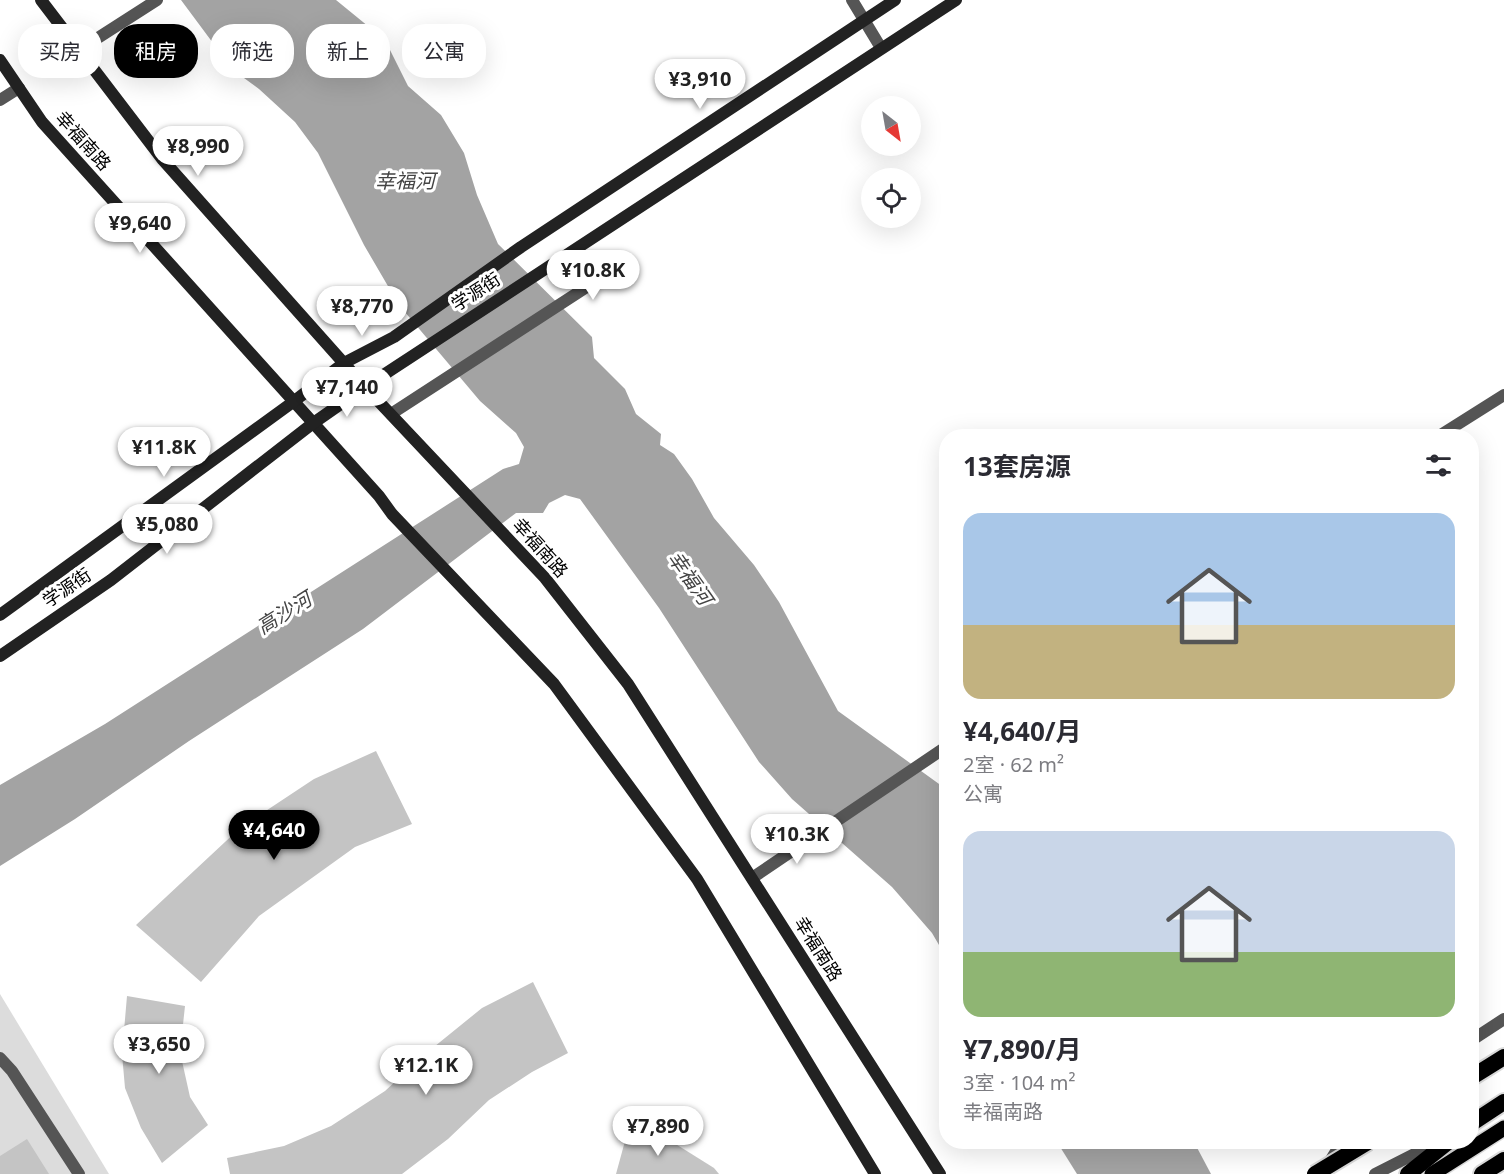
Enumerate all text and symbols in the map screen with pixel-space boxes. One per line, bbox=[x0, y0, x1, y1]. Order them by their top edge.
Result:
chip: 买房 bbox=[18, 24, 102, 78]
chip: 租房 bbox=[114, 24, 198, 78]
chip: 筛选 bbox=[210, 24, 294, 78]
chip: 新上 bbox=[306, 24, 390, 78]
chip: 公寓 bbox=[402, 24, 486, 78]
pin: ¥3,910 bbox=[651, 59, 749, 110]
text: ¥3,910 bbox=[669, 65, 731, 92]
north arrow bbox=[861, 96, 921, 156]
map controls bbox=[861, 96, 921, 228]
street label: 幸福南路 bbox=[51, 106, 117, 175]
pin: ¥8,990 bbox=[149, 126, 247, 177]
text: ¥8,990 bbox=[167, 132, 229, 159]
water label: 幸福河 bbox=[375, 167, 439, 194]
button: locate bbox=[861, 168, 921, 228]
pin: ¥9,640 bbox=[91, 203, 189, 254]
text: ¥9,640 bbox=[109, 209, 171, 236]
pin: ¥10.8K bbox=[544, 250, 642, 301]
text: ¥10.8K bbox=[561, 256, 625, 283]
street label: 学源街 bbox=[446, 266, 505, 316]
pin: ¥8,770 bbox=[313, 286, 411, 337]
text: ¥8,770 bbox=[331, 292, 393, 319]
pin: ¥7,140 bbox=[298, 367, 396, 418]
text: ¥7,140 bbox=[316, 373, 378, 400]
pin: ¥11.8K bbox=[115, 427, 213, 478]
text: ¥11.8K bbox=[132, 433, 196, 460]
text: 13套房源 bbox=[963, 448, 1071, 484]
icon: filters bbox=[1422, 449, 1455, 482]
pin: ¥5,080 bbox=[118, 504, 216, 555]
text: ¥5,080 bbox=[136, 510, 198, 537]
street label: 幸福南路 bbox=[508, 513, 574, 582]
water label: 幸福河 bbox=[662, 545, 721, 613]
icon: home bbox=[1155, 552, 1263, 660]
street label: 学源街 bbox=[37, 562, 96, 612]
water label: 高沙河 bbox=[251, 583, 320, 640]
text: ¥4,640/月 bbox=[963, 713, 1082, 749]
text: 2室 · 62 m² bbox=[963, 751, 1064, 778]
text: 公寓 bbox=[963, 780, 1003, 807]
pin: ¥4,640 bbox=[225, 810, 323, 861]
pin: ¥10.3K bbox=[748, 814, 846, 865]
text: ¥4,640 bbox=[243, 816, 305, 843]
text: ¥10.3K bbox=[765, 820, 829, 847]
icon: home bbox=[1155, 870, 1263, 978]
street label: 幸福南路 bbox=[790, 912, 848, 985]
pin: ¥3,650 bbox=[110, 1024, 208, 1075]
text: ¥3,650 bbox=[128, 1030, 190, 1057]
text: ¥7,890/月 bbox=[963, 1031, 1082, 1067]
pin: ¥12.1K bbox=[377, 1045, 475, 1096]
text: ¥12.1K bbox=[394, 1051, 458, 1078]
text: 3室 · 104 m² bbox=[963, 1069, 1075, 1096]
text: 幸福南路 bbox=[963, 1098, 1043, 1125]
pin: ¥7,890 bbox=[609, 1106, 707, 1157]
text: ¥7,890 bbox=[627, 1112, 689, 1139]

